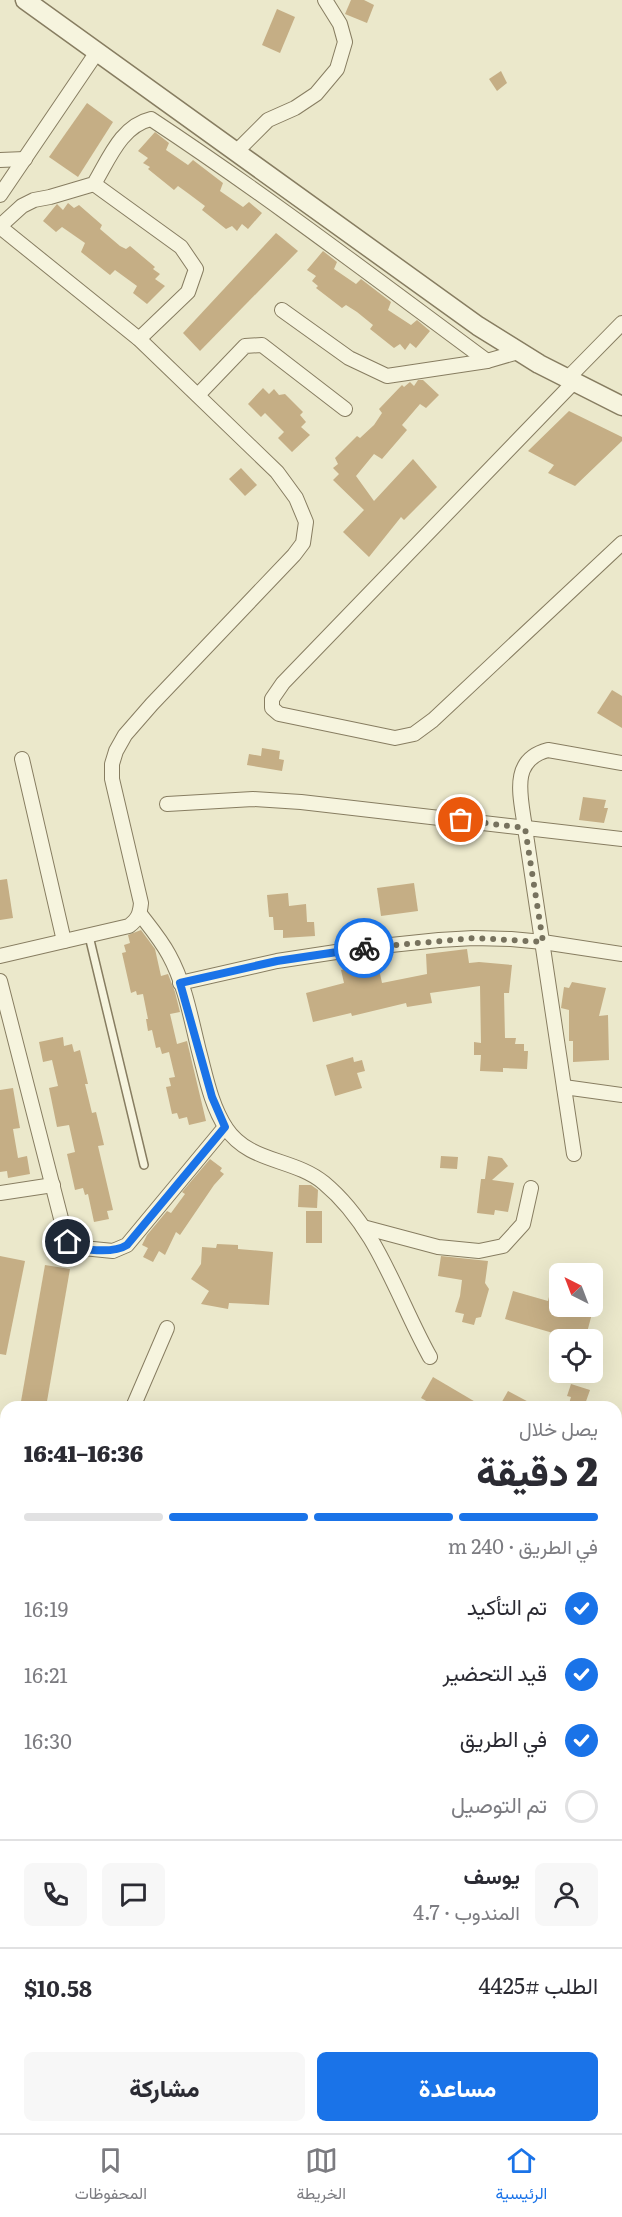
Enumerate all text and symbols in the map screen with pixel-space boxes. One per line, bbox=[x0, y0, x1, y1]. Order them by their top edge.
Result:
pin bbox=[435, 794, 486, 845]
icon: bag bbox=[444, 803, 477, 836]
courier bbox=[334, 918, 394, 978]
icon: bike bbox=[348, 932, 381, 965]
pin bbox=[42, 1216, 93, 1267]
icon: home bbox=[51, 1225, 84, 1258]
north arrow bbox=[549, 1263, 603, 1317]
map controls bbox=[549, 1263, 603, 1383]
button: locate bbox=[549, 1329, 603, 1383]
text: يصل خلال bbox=[519, 1412, 598, 1442]
text: 16:36–16:41 bbox=[24, 1436, 143, 1469]
text: 2 دقيقة bbox=[476, 1440, 598, 1498]
text: في الطريق · 240 m bbox=[448, 1530, 598, 1560]
text: تم التأكيد bbox=[467, 1589, 547, 1622]
icon: check bbox=[565, 1592, 598, 1625]
text: 16:19 bbox=[24, 1593, 68, 1623]
text: قيد التحضير bbox=[442, 1655, 547, 1688]
icon: check bbox=[565, 1658, 598, 1691]
text: 16:21 bbox=[24, 1659, 68, 1689]
text: في الطريق bbox=[460, 1721, 547, 1754]
icon: check bbox=[565, 1724, 598, 1757]
text: 16:30 bbox=[24, 1725, 72, 1755]
text: تم التوصيل bbox=[451, 1787, 547, 1820]
text: يوسف bbox=[464, 1858, 520, 1891]
button: phone bbox=[24, 1863, 87, 1926]
button: chat bbox=[102, 1863, 165, 1926]
button: person bbox=[535, 1863, 598, 1926]
text: المندوب · 4.7 bbox=[413, 1896, 520, 1926]
text: الطلب #4425 bbox=[478, 1968, 598, 2001]
text: $10.58 bbox=[24, 1971, 92, 2004]
button: مشاركة bbox=[24, 2052, 305, 2121]
button: مساعدة bbox=[317, 2052, 598, 2121]
tab: المحفوظات bbox=[75, 2144, 147, 2208]
tab: الخريطة bbox=[296, 2144, 346, 2208]
tab: الرئيسية bbox=[495, 2144, 547, 2208]

